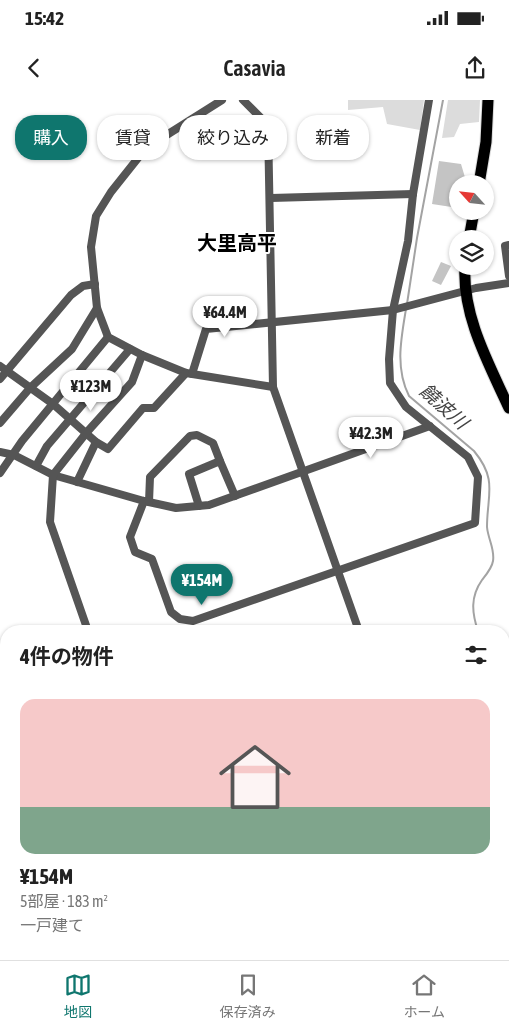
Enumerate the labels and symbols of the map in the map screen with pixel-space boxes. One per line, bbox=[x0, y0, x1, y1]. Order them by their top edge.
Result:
north arrow bbox=[449, 175, 494, 220]
district label: 大里高平 bbox=[197, 231, 277, 254]
pin: ¥64.4M bbox=[184, 296, 266, 338]
pin: ¥123M bbox=[56, 370, 126, 412]
water label: 饒波川 bbox=[415, 379, 474, 435]
pin: ¥42.3M bbox=[330, 416, 412, 459]
pin: ¥154M bbox=[167, 564, 237, 606]

